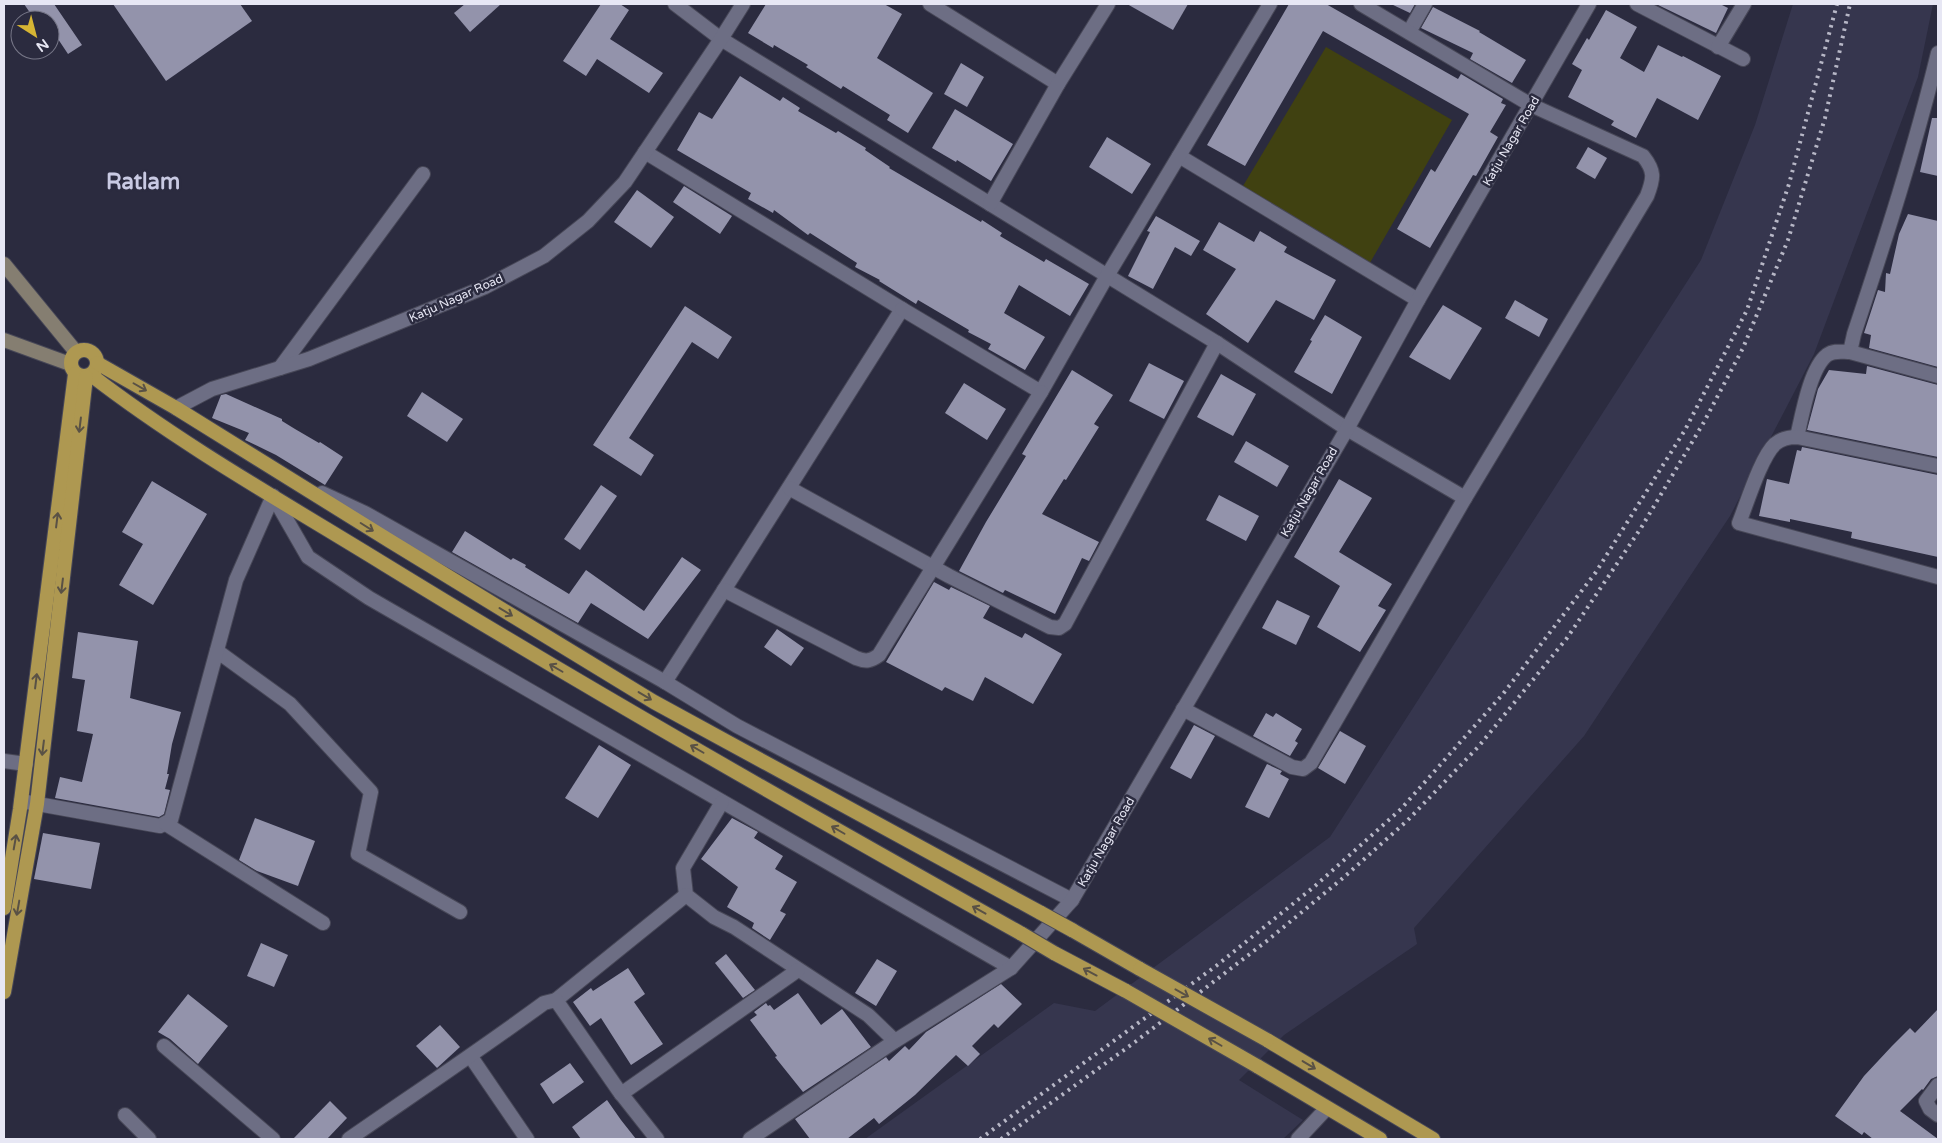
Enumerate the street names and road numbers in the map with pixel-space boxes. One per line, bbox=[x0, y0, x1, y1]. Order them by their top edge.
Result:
street label: Katju Nagar Road bbox=[1480, 94, 1542, 188]
street label: Katju Nagar Road bbox=[407, 271, 505, 325]
street label: Katju Nagar Road bbox=[1278, 445, 1340, 539]
street label: Katju Nagar Road bbox=[1075, 795, 1137, 889]

